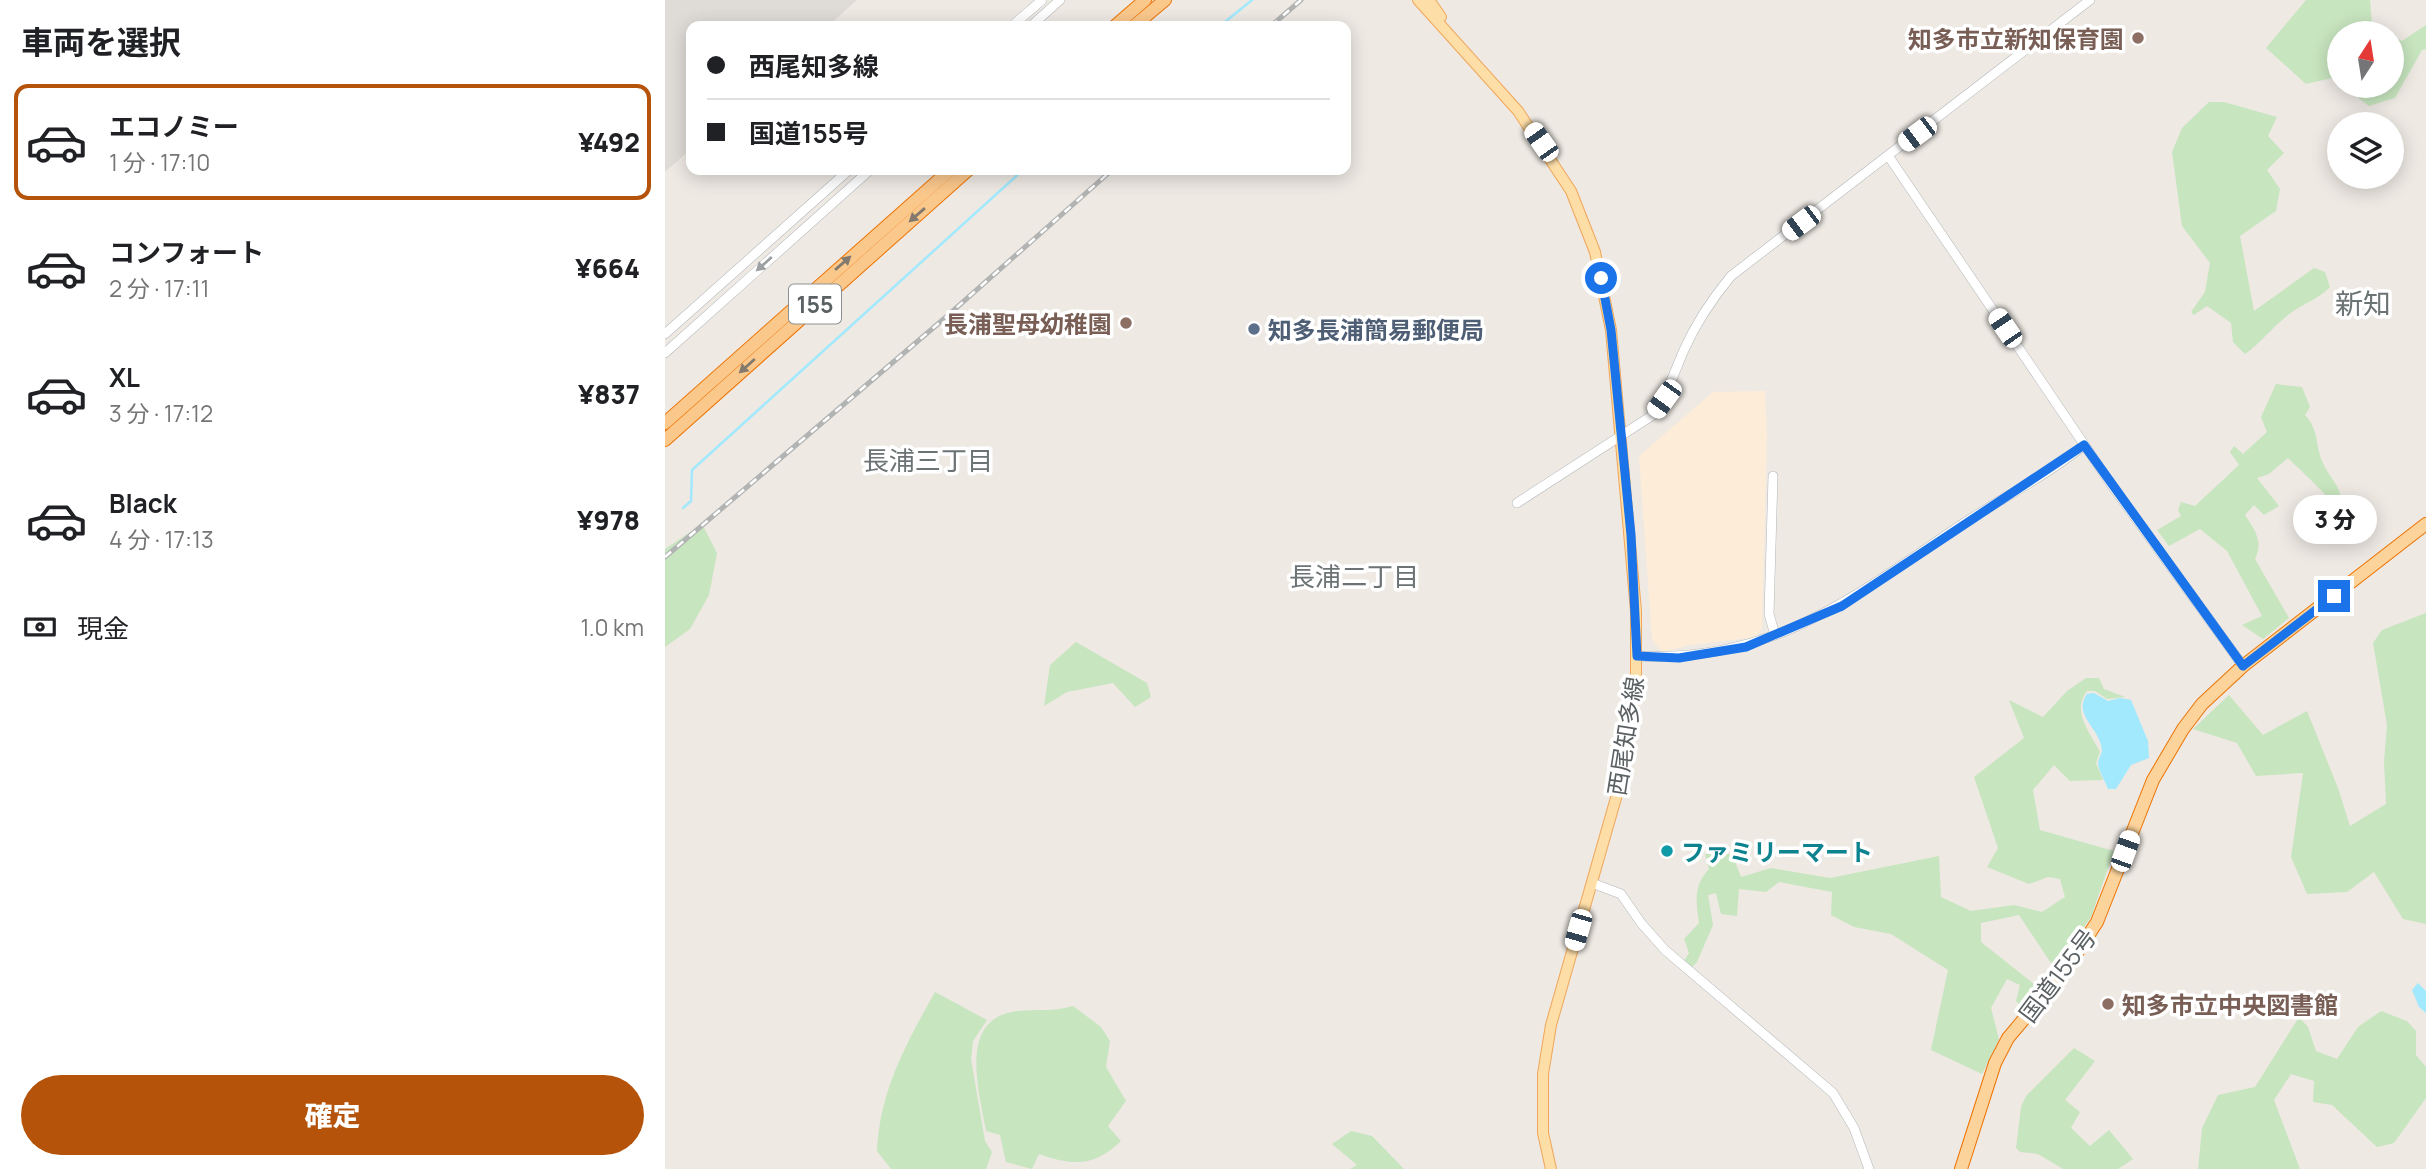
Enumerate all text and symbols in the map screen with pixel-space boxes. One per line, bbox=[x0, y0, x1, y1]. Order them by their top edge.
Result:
text: 車両を選択 bbox=[21, 20, 181, 64]
north arrow bbox=[2327, 21, 2405, 98]
map controls bbox=[2327, 21, 2404, 189]
place label: 知多市立新知保育園 bbox=[1908, 22, 2124, 55]
marker: 知多市立新知保育園 bbox=[2130, 30, 2146, 46]
text: 西尾知多線 bbox=[749, 48, 879, 84]
text: エコノミー bbox=[109, 108, 239, 144]
icon: car bbox=[25, 111, 88, 174]
button: layers bbox=[2327, 112, 2404, 189]
car bbox=[1894, 113, 1941, 155]
text: 国道155号 bbox=[749, 115, 869, 151]
car bbox=[1521, 119, 1562, 165]
text: ¥492 bbox=[578, 124, 640, 160]
text: 1 分 · 17:10 bbox=[109, 146, 210, 178]
car bbox=[1778, 202, 1825, 244]
one-way arrow bbox=[908, 207, 926, 223]
text: コンフォート bbox=[109, 234, 264, 270]
icon: car bbox=[25, 237, 88, 300]
text: ¥664 bbox=[575, 250, 640, 286]
one-way arrow bbox=[755, 256, 773, 272]
one-way arrow bbox=[835, 256, 852, 271]
route start bbox=[1585, 262, 1617, 294]
text: 2 分 · 17:11 bbox=[109, 272, 209, 304]
road number: 155 bbox=[789, 284, 841, 324]
district label: 新知 bbox=[2335, 284, 2391, 322]
car bbox=[1985, 305, 2026, 351]
place label: 長浦聖母幼稚園 bbox=[944, 307, 1112, 340]
place label: 知多長浦簡易郵便局 bbox=[1268, 313, 1484, 346]
marker: 長浦聖母幼稚園 bbox=[1118, 315, 1134, 331]
marker: 知多長浦簡易郵便局 bbox=[1246, 321, 1262, 337]
one-way arrow bbox=[738, 358, 756, 374]
text: XL bbox=[109, 359, 140, 395]
icon: car bbox=[25, 363, 88, 426]
text: ¥837 bbox=[578, 376, 640, 412]
car bbox=[1644, 376, 1685, 422]
text: 3 分 · 17:12 bbox=[109, 397, 213, 429]
district label: 長浦三丁目 bbox=[863, 442, 993, 478]
text: Black bbox=[109, 485, 177, 521]
icon: car bbox=[25, 489, 88, 552]
callout: 3 分 bbox=[2292, 494, 2376, 544]
text: ¥978 bbox=[577, 502, 640, 538]
text: 3 分 bbox=[2314, 503, 2356, 535]
text: 4 分 · 17:13 bbox=[109, 523, 214, 555]
district label: 長浦二丁目 bbox=[1289, 558, 1419, 594]
route end bbox=[2318, 580, 2350, 612]
icon: cash bbox=[21, 608, 59, 646]
text: 現金 bbox=[77, 610, 129, 646]
text: 1.0 km bbox=[581, 611, 644, 643]
street label: 西尾知多線 bbox=[1599, 674, 1651, 798]
car bbox=[2108, 828, 2143, 874]
place label: ファミリーマート bbox=[1681, 835, 1873, 868]
marker: ファミリーマート bbox=[1659, 843, 1675, 859]
car bbox=[1563, 907, 1594, 953]
street label: 国道155号 bbox=[2011, 922, 2103, 1028]
place label: 知多市立中央図書館 bbox=[2122, 988, 2338, 1021]
marker: 知多市立中央図書館 bbox=[2100, 996, 2116, 1012]
button: 確定 bbox=[21, 1075, 644, 1155]

